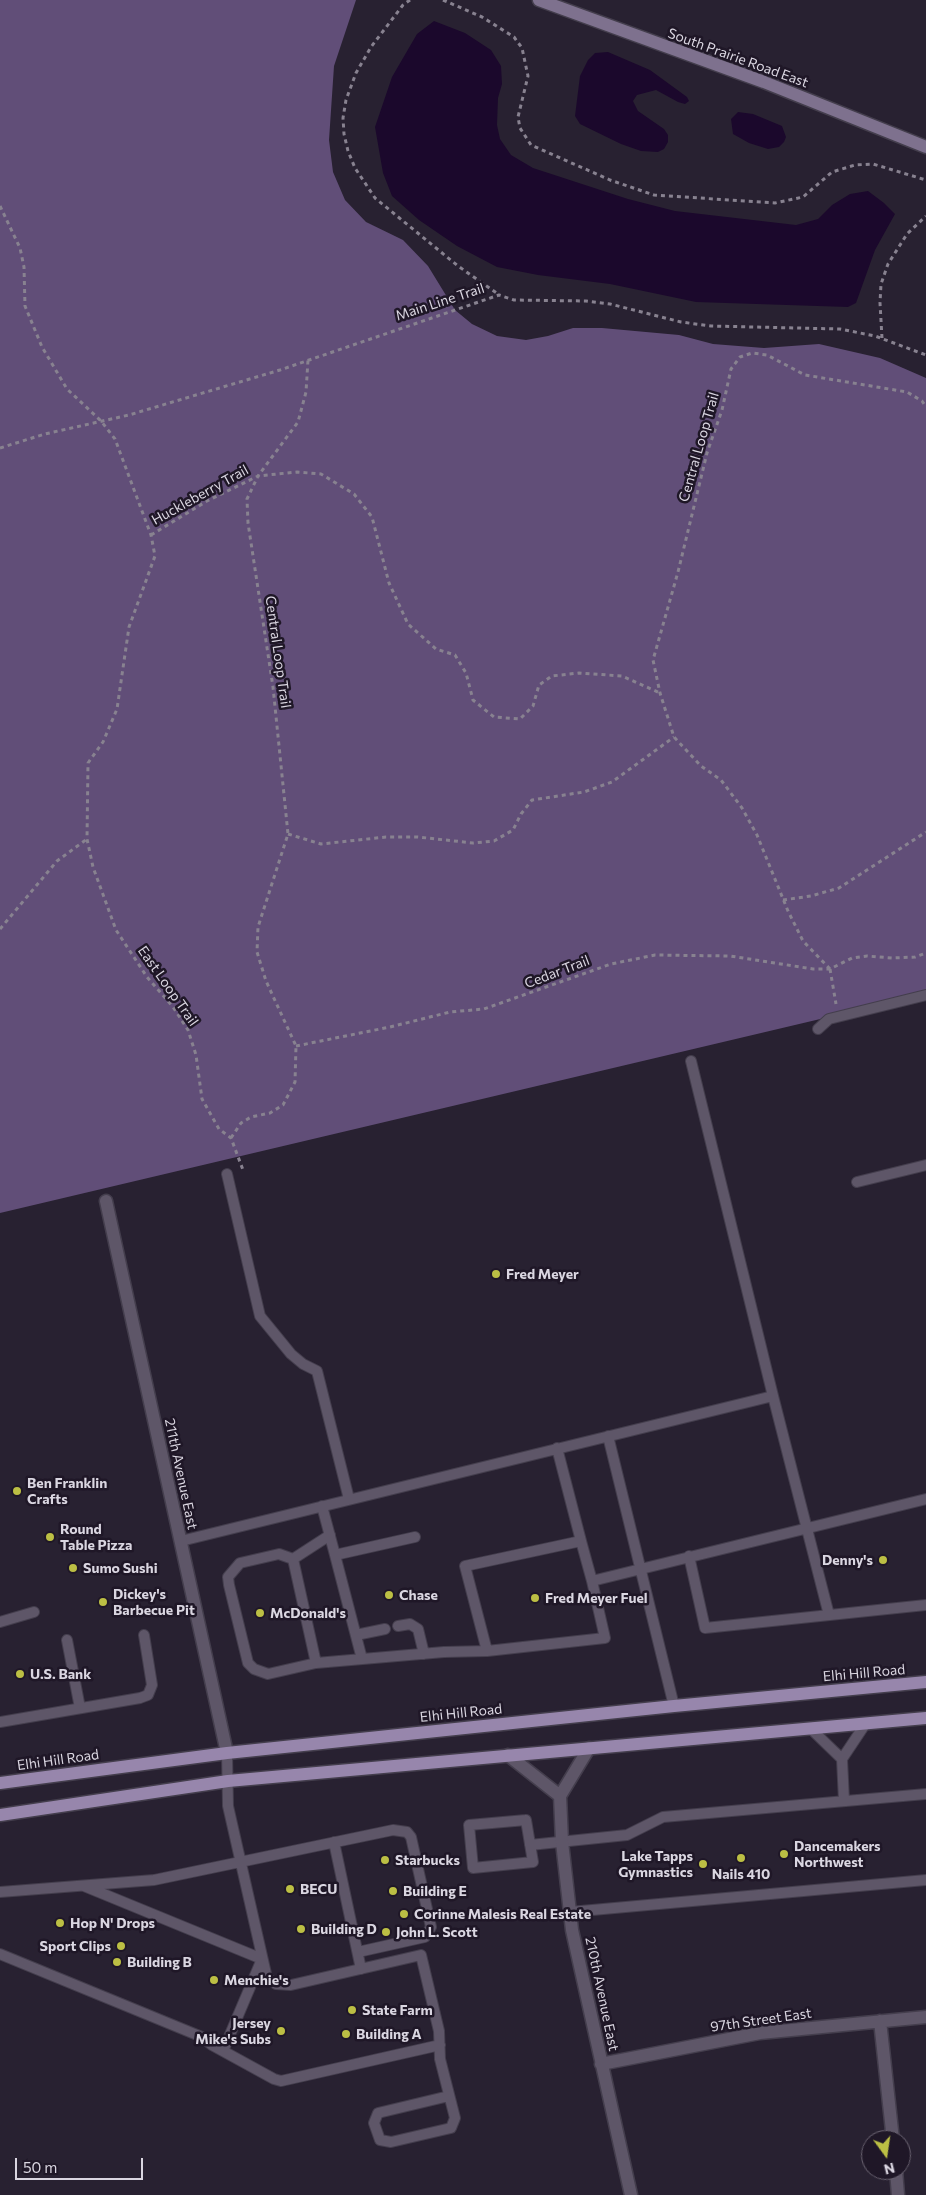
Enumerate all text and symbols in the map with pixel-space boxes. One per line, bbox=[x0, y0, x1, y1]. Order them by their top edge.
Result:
street label: South Prairie Road East bbox=[665, 25, 811, 91]
street label: Main Line Trail bbox=[394, 280, 486, 324]
street label: Central Loop Trail bbox=[675, 390, 723, 504]
street label: Huckleberry Trail bbox=[149, 461, 251, 529]
street label: Central Loop Trail bbox=[262, 595, 294, 709]
street label: East Loop Trail bbox=[134, 943, 202, 1029]
street label: Cedar Trail bbox=[522, 952, 592, 992]
place label: Fred Meyer bbox=[506, 1266, 579, 1282]
marker: Fred Meyer bbox=[490, 1268, 502, 1280]
street label: 211th Avenue East bbox=[161, 1417, 201, 1531]
place label: Ben Franklin Crafts bbox=[27, 1475, 107, 1508]
marker: Ben Franklin Crafts bbox=[11, 1485, 23, 1497]
place label: Round Table Pizza bbox=[60, 1521, 132, 1554]
marker: Round Table Pizza bbox=[44, 1531, 56, 1543]
place label: Denny's bbox=[822, 1552, 873, 1568]
marker: Denny's bbox=[877, 1554, 889, 1566]
place label: Sumo Sushi bbox=[83, 1560, 158, 1576]
marker: Sumo Sushi bbox=[67, 1562, 79, 1574]
place label: Dickey's Barbecue Pit bbox=[113, 1586, 195, 1618]
place label: Chase bbox=[399, 1587, 438, 1603]
marker: Chase bbox=[383, 1589, 395, 1601]
place label: Fred Meyer Fuel bbox=[545, 1590, 648, 1606]
marker: Fred Meyer Fuel bbox=[529, 1592, 541, 1604]
marker: Dickey's Barbecue Pit bbox=[97, 1596, 109, 1608]
place label: McDonald's bbox=[270, 1605, 346, 1621]
marker: McDonald's bbox=[254, 1607, 266, 1619]
street label: Elhi Hill Road bbox=[822, 1661, 906, 1685]
place label: U.S. Bank bbox=[30, 1666, 91, 1682]
marker: U.S. Bank bbox=[14, 1668, 26, 1680]
street label: Elhi Hill Road bbox=[419, 1700, 503, 1726]
street label: Elhi Hill Road bbox=[16, 1746, 100, 1774]
place label: Dancemakers Northwest bbox=[794, 1838, 881, 1870]
place label: Lake Tapps Gymnastics bbox=[618, 1848, 693, 1880]
marker: Dancemakers Northwest bbox=[778, 1848, 790, 1860]
place label: Starbucks bbox=[395, 1852, 460, 1868]
marker: Nails 410 bbox=[735, 1852, 747, 1864]
marker: Starbucks bbox=[379, 1854, 391, 1866]
marker: Lake Tapps Gymnastics bbox=[697, 1858, 709, 1870]
place label: Nails 410 bbox=[712, 1866, 770, 1882]
place label: BECU bbox=[300, 1881, 337, 1897]
marker: BECU bbox=[284, 1883, 296, 1895]
place label: Building E bbox=[403, 1883, 467, 1899]
marker: Building E bbox=[387, 1885, 399, 1897]
place label: Corinne Malesis Real Estate bbox=[414, 1906, 591, 1922]
marker: Corinne Malesis Real Estate bbox=[398, 1908, 410, 1920]
place label: Hop N' Drops bbox=[70, 1915, 155, 1931]
marker: Hop N' Drops bbox=[54, 1917, 66, 1929]
place label: Building D bbox=[311, 1921, 377, 1937]
marker: Building D bbox=[295, 1923, 307, 1935]
place label: John L. Scott bbox=[396, 1924, 478, 1940]
marker: John L. Scott bbox=[380, 1926, 392, 1938]
street label: 210th Avenue East bbox=[582, 1935, 622, 2053]
place label: Sport Clips bbox=[40, 1938, 111, 1954]
marker: Sport Clips bbox=[115, 1940, 127, 1952]
place label: Building B bbox=[127, 1954, 192, 1970]
marker: Building B bbox=[111, 1956, 123, 1968]
place label: Menchie's bbox=[224, 1972, 289, 1988]
marker: Menchie's bbox=[208, 1974, 220, 1986]
place label: State Farm bbox=[362, 2002, 433, 2018]
marker: State Farm bbox=[346, 2004, 358, 2016]
street label: 97th Street East bbox=[709, 2005, 813, 2035]
place label: Jersey Mike's Subs bbox=[195, 2015, 271, 2048]
marker: Jersey Mike's Subs bbox=[275, 2025, 287, 2037]
place label: Building A bbox=[356, 2026, 422, 2042]
marker: Building A bbox=[340, 2028, 352, 2040]
north arrow bbox=[861, 2130, 911, 2180]
scale bar bbox=[18, 2148, 145, 2180]
text: 50 m bbox=[23, 2158, 57, 2176]
text: N bbox=[882, 2160, 897, 2179]

